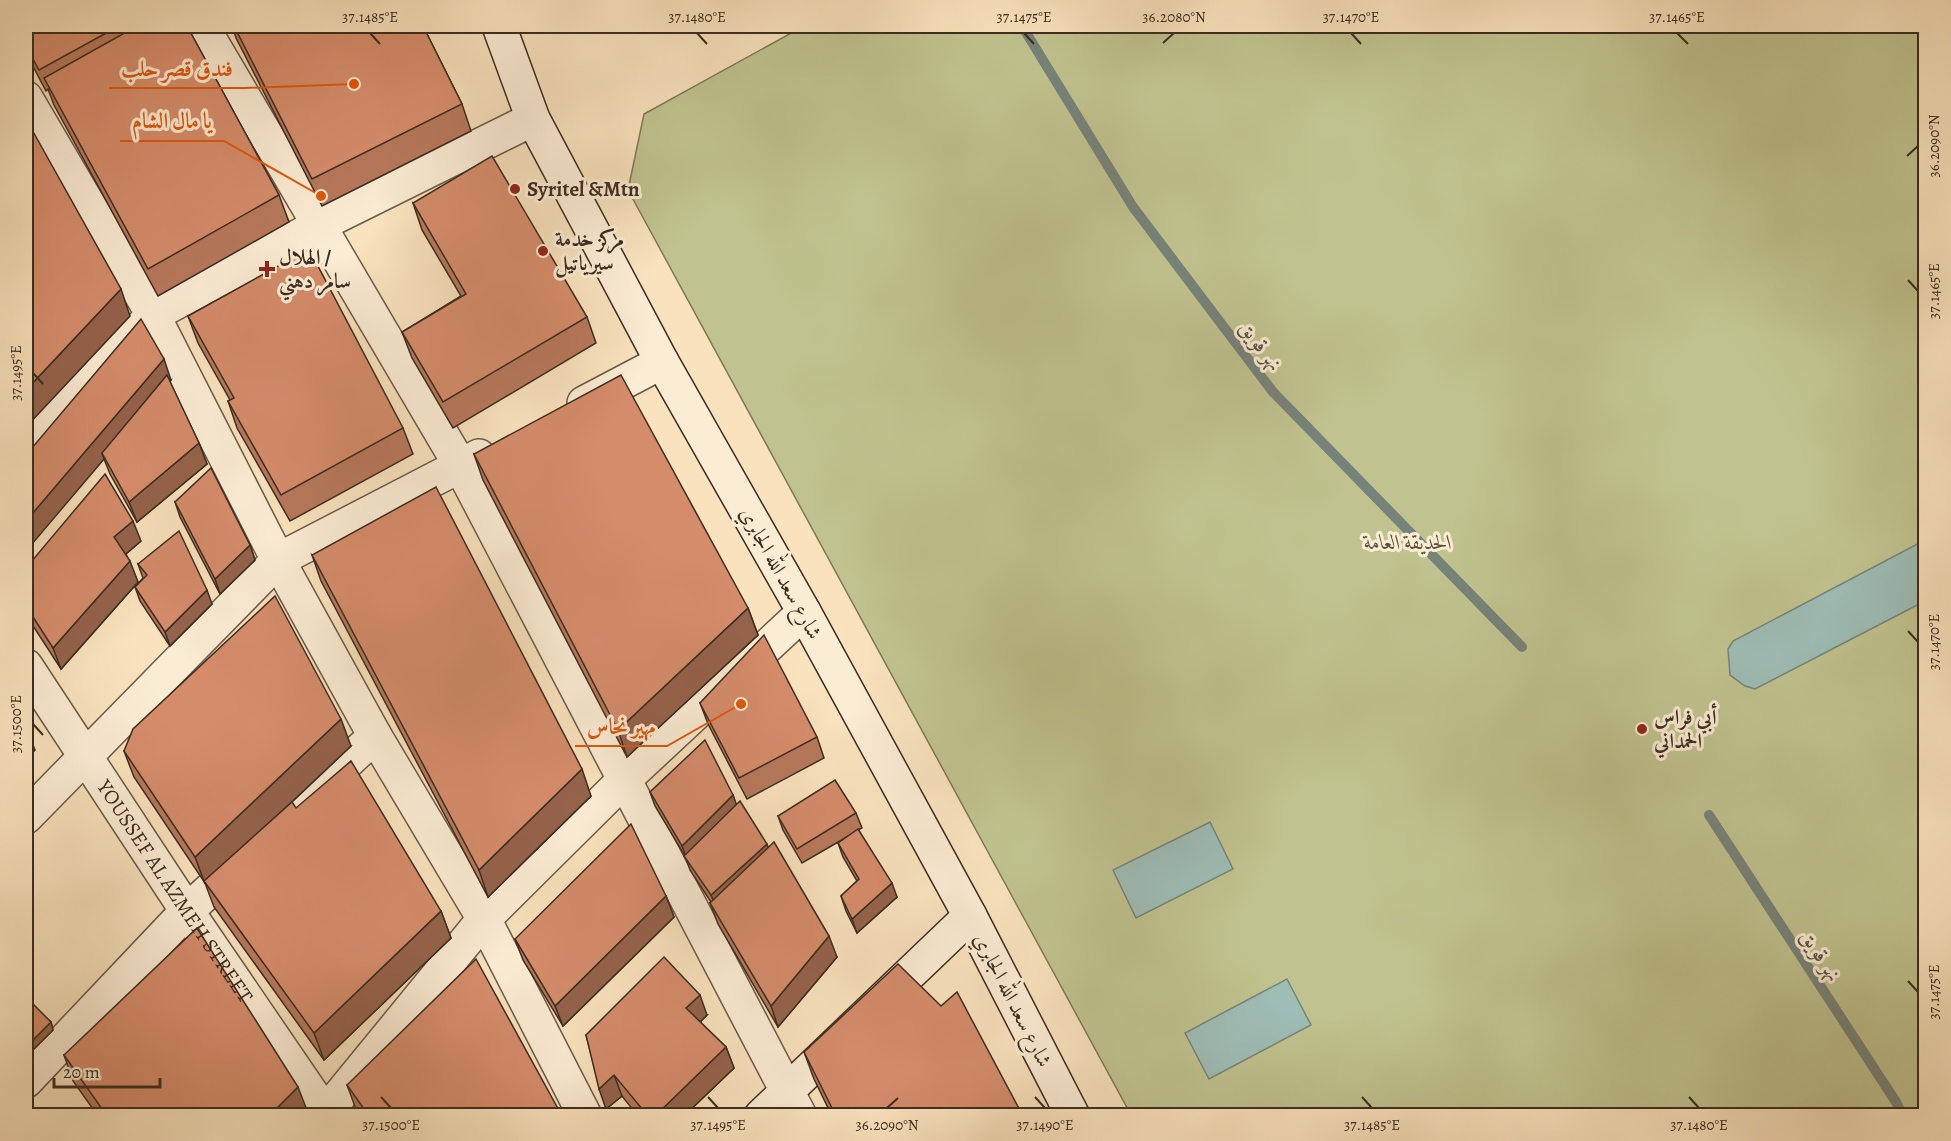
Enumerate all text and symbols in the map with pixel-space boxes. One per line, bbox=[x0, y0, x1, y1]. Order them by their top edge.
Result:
text: 37.1485°E bbox=[342, 7, 398, 27]
text: 37.1480°E bbox=[668, 7, 726, 27]
text: 37.1475°E bbox=[996, 7, 1052, 27]
text: 36.2080°N bbox=[1142, 7, 1206, 27]
text: 37.1470°E bbox=[1323, 7, 1379, 27]
text: 37.1465°E bbox=[1649, 7, 1705, 27]
callout: فندق قصر حلب bbox=[109, 48, 245, 88]
text: فندق قصر حلب bbox=[121, 54, 233, 84]
callout: يا مال الشام bbox=[120, 101, 224, 141]
text: يا مال الشام bbox=[132, 106, 214, 140]
text: 36.2090°N bbox=[1924, 114, 1944, 178]
place label: Syritel &Mtn bbox=[527, 175, 640, 203]
marker: Syritel &Mtn bbox=[508, 182, 522, 196]
place label: مركز خدمة سيرياتيل bbox=[555, 225, 624, 278]
place label: الهلال / سامر دهني bbox=[279, 243, 351, 301]
marker: مركز خدمة سيرياتيل bbox=[536, 244, 550, 258]
marker: الهلال / سامر دهني bbox=[260, 262, 274, 276]
text: 37.1465°E bbox=[1924, 263, 1944, 319]
water label: نهر قويق bbox=[1232, 314, 1290, 377]
text: 37.1495°E bbox=[6, 345, 26, 401]
street label: شارع سعد الله الجابري bbox=[730, 500, 832, 646]
park label: الحديقة العامة bbox=[1362, 528, 1452, 556]
text: 37.1470°E bbox=[1924, 614, 1944, 670]
text: 37.1500°E bbox=[6, 695, 26, 753]
place label: أبي فراس الحمداني bbox=[1653, 703, 1717, 759]
callout: مهير نحاس bbox=[575, 706, 667, 746]
text: مهير نحاس bbox=[587, 712, 656, 742]
marker: أبي فراس الحمداني bbox=[1635, 722, 1649, 736]
street label: YOUSSEF AL AZMEH STREET bbox=[90, 773, 260, 1009]
water label: نهر قويق bbox=[1793, 923, 1849, 988]
street label: شارع سعد الله الجابري bbox=[964, 927, 1062, 1074]
text: 37.1475°E bbox=[1924, 964, 1944, 1020]
scale bar bbox=[54, 1051, 160, 1089]
text: 20 m bbox=[63, 1060, 100, 1084]
text: 37.1500°E bbox=[362, 1115, 420, 1135]
text: 37.1495°E bbox=[690, 1115, 746, 1135]
text: 36.2090°N bbox=[855, 1115, 919, 1135]
text: 37.1490°E bbox=[1016, 1115, 1074, 1135]
text: 37.1485°E bbox=[1344, 1115, 1400, 1135]
text: 37.1480°E bbox=[1670, 1115, 1728, 1135]

